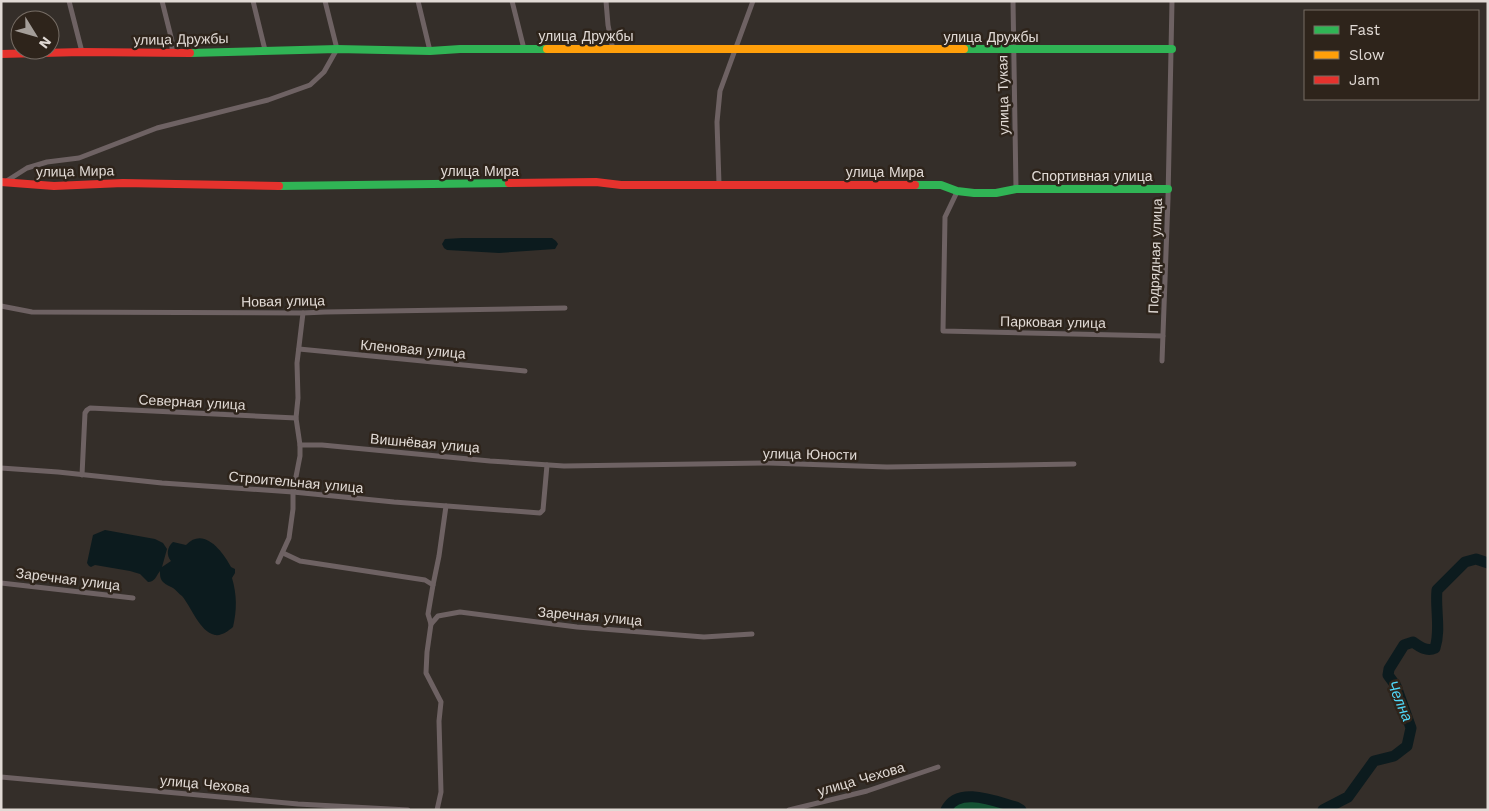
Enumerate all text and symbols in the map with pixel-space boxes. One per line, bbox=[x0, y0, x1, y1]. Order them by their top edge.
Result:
north arrow bbox=[10, 10, 60, 60]
legend bbox=[1304, 10, 1479, 100]
text: Fast bbox=[1349, 21, 1381, 39]
street label: улица Дружбы bbox=[538, 28, 634, 44]
street label: улица Дружбы bbox=[943, 29, 1039, 45]
street label: улица Дружбы bbox=[133, 30, 229, 48]
text: N bbox=[36, 34, 55, 52]
text: Slow bbox=[1349, 46, 1385, 64]
street label: улица Тукая bbox=[994, 55, 1012, 135]
text: Jam bbox=[1349, 71, 1380, 89]
street label: улица Мира bbox=[36, 162, 114, 180]
street label: улица Мира bbox=[441, 163, 519, 179]
street label: улица Мира bbox=[846, 164, 924, 180]
street label: Спортивная улица bbox=[1032, 168, 1153, 184]
street label: Подрядная улица bbox=[1145, 198, 1165, 314]
street label: Новая улица bbox=[241, 292, 325, 310]
street label: Парковая улица bbox=[1000, 313, 1106, 331]
street label: Кленовая улица bbox=[360, 336, 466, 362]
street label: Северная улица bbox=[138, 391, 246, 413]
street label: Вишнёвая улица bbox=[370, 430, 481, 456]
street label: улица Юности bbox=[763, 445, 857, 463]
street label: Строительная улица bbox=[228, 468, 364, 496]
street label: Заречная улица bbox=[15, 565, 121, 593]
street label: Заречная улица bbox=[537, 603, 643, 629]
water label: Челна bbox=[1383, 678, 1417, 724]
street label: улица Чехова bbox=[816, 759, 907, 799]
street label: улица Чехова bbox=[160, 772, 251, 796]

